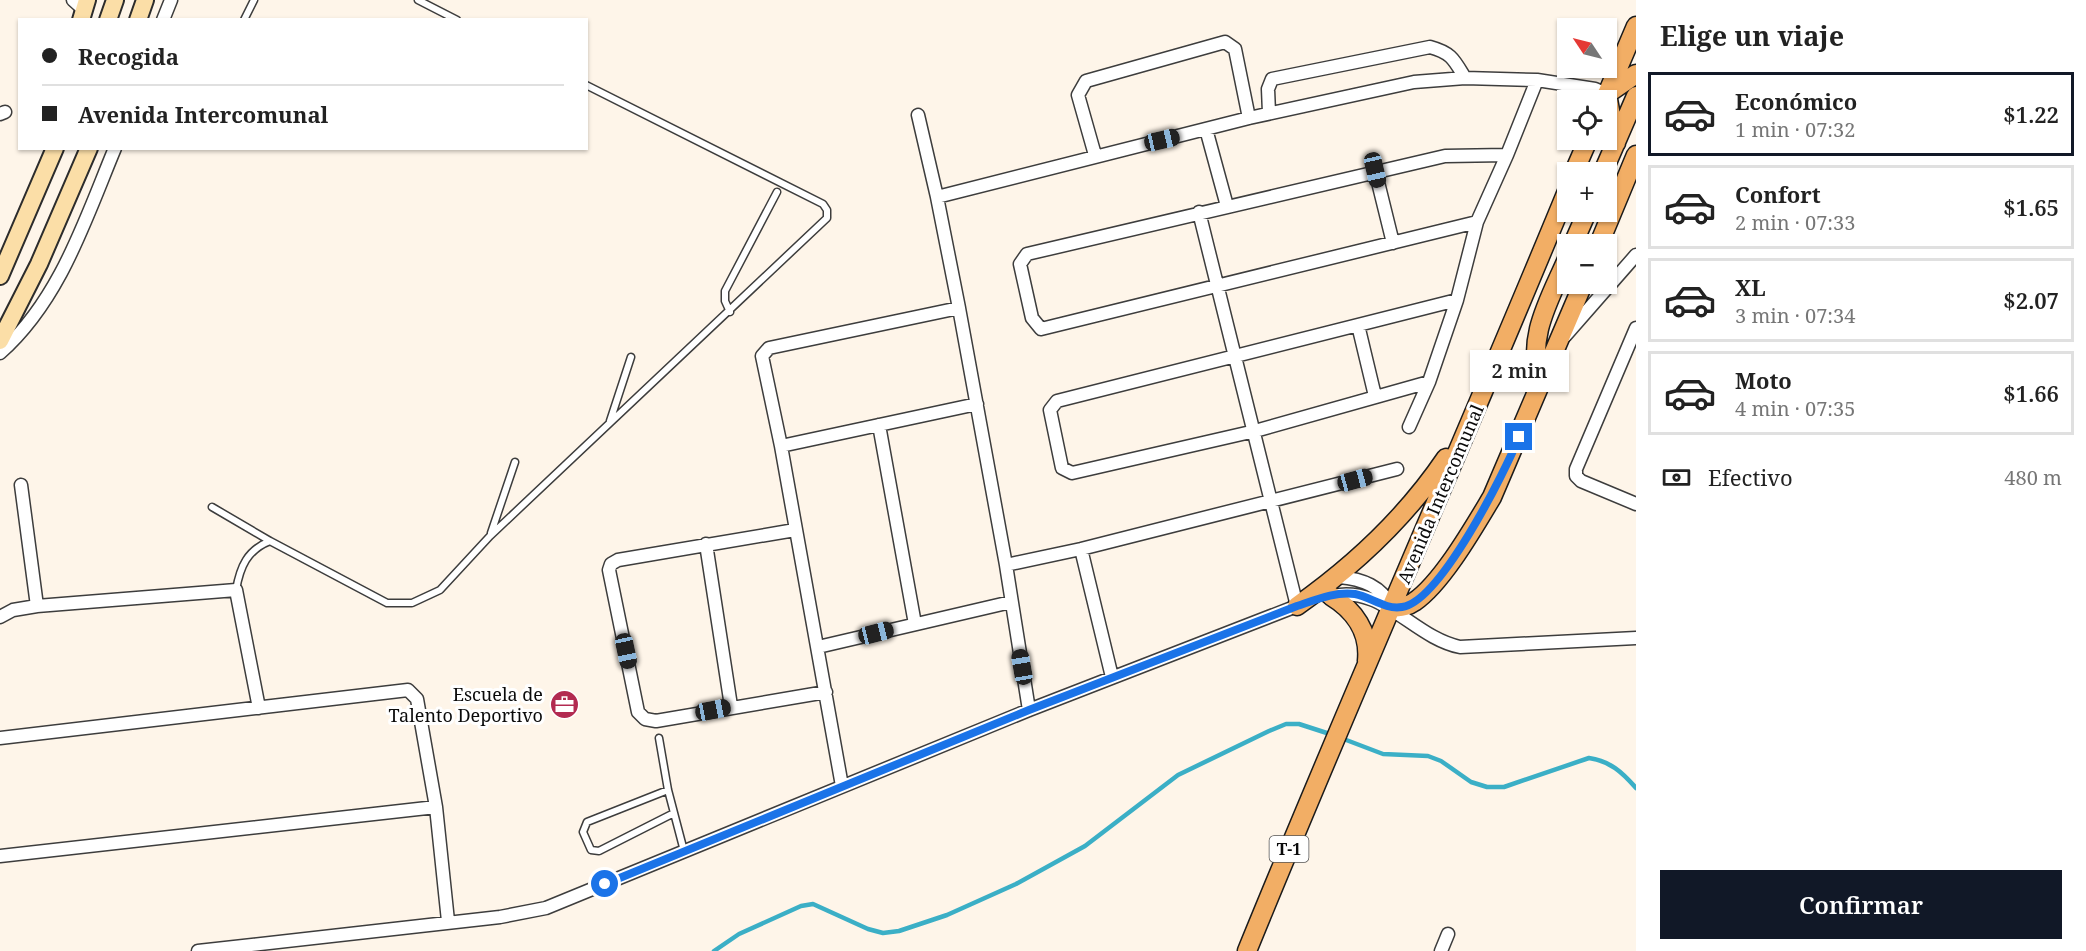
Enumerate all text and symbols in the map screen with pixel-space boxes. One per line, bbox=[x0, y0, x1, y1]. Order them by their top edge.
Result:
text: Elige un viaje bbox=[1660, 17, 1844, 54]
north arrow bbox=[1557, 18, 1617, 78]
map controls bbox=[1557, 18, 1617, 294]
text: Recogida bbox=[78, 41, 179, 71]
text: Económico bbox=[1735, 86, 1857, 116]
icon: car bbox=[1663, 87, 1717, 141]
button: locate bbox=[1557, 90, 1617, 150]
text: Avenida Intercomunal bbox=[78, 99, 328, 129]
text: $1.22 bbox=[2003, 99, 2059, 129]
text: 1 min · 07:32 bbox=[1735, 116, 1855, 143]
car bbox=[1142, 127, 1182, 153]
car bbox=[1362, 150, 1388, 190]
button: + bbox=[1557, 162, 1617, 222]
text: Confort bbox=[1735, 179, 1821, 209]
icon: car bbox=[1663, 180, 1717, 234]
text: $1.65 bbox=[2003, 192, 2059, 222]
text: 2 min · 07:33 bbox=[1735, 209, 1855, 236]
button: − bbox=[1557, 234, 1617, 294]
text: XL bbox=[1735, 272, 1766, 302]
icon: car bbox=[1663, 273, 1717, 327]
text: $2.07 bbox=[2003, 285, 2059, 315]
text: 3 min · 07:34 bbox=[1735, 302, 1855, 329]
callout: 2 min bbox=[1470, 350, 1568, 392]
text: 2 min bbox=[1492, 357, 1547, 384]
text: Moto bbox=[1735, 365, 1792, 395]
icon: car bbox=[1663, 366, 1717, 420]
text: $1.66 bbox=[2003, 378, 2059, 408]
text: 4 min · 07:35 bbox=[1735, 395, 1855, 422]
street label: Avenida Intercomunal bbox=[1391, 400, 1489, 587]
route end bbox=[1505, 423, 1532, 450]
icon: cash bbox=[1660, 461, 1693, 494]
text: Efectivo bbox=[1708, 462, 1793, 492]
text: 480 m bbox=[2004, 464, 2062, 491]
car bbox=[1335, 467, 1375, 493]
car bbox=[856, 620, 896, 646]
car bbox=[613, 632, 639, 670]
car bbox=[1010, 648, 1034, 686]
place label: Escuela de Talento Deportivo bbox=[389, 682, 543, 727]
office icon: Escuela de Talento Deportivo bbox=[548, 688, 580, 720]
car bbox=[694, 698, 732, 722]
road number: T-1 bbox=[1270, 836, 1308, 862]
route start bbox=[591, 870, 618, 897]
button: Confirmar bbox=[1660, 870, 2062, 939]

